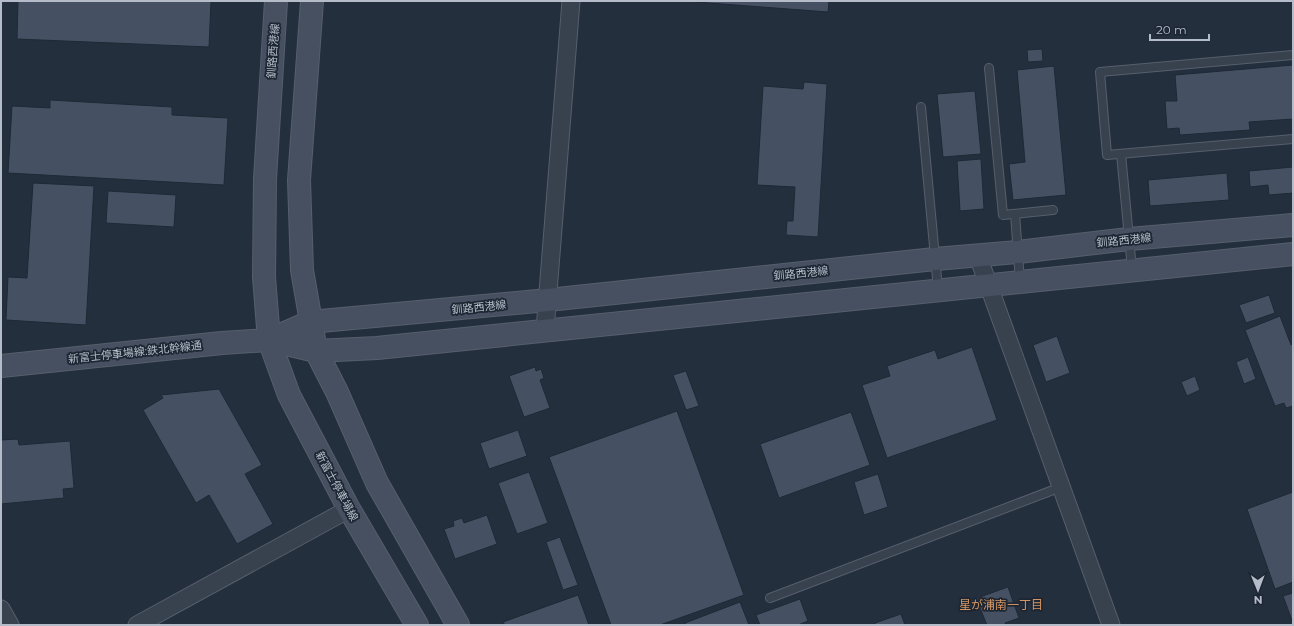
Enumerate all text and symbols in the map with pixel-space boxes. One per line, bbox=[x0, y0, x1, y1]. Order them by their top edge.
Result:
scale bar bbox=[1150, 16, 1209, 42]
text: 20 m bbox=[1156, 22, 1187, 37]
street label: 釧路西港線 bbox=[264, 23, 282, 79]
street label: 釧路西港線 bbox=[1096, 230, 1152, 250]
street label: 釧路西港線 bbox=[773, 263, 829, 283]
street label: 釧路西港線 bbox=[451, 297, 507, 317]
street label: 新富士停車場線:鉄北幹線通 bbox=[67, 338, 203, 366]
street label: 新富士停車場線 bbox=[313, 449, 361, 523]
north arrow bbox=[1238, 570, 1278, 610]
text: N bbox=[1254, 593, 1263, 607]
district label: 星が浦南一丁目 bbox=[959, 597, 1043, 612]

